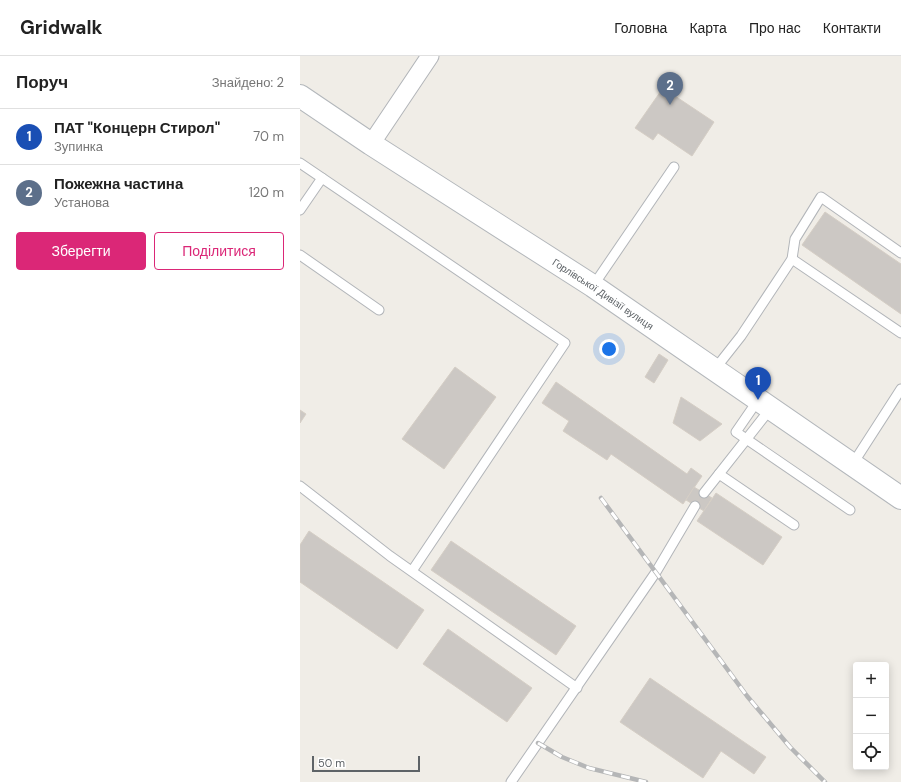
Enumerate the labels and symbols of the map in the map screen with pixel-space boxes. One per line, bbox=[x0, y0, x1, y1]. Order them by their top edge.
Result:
pin: 2 bbox=[657, 72, 683, 105]
street label: Горлівської Дивізії вулиця bbox=[550, 255, 656, 332]
your location bbox=[599, 339, 619, 359]
pin: 1 bbox=[745, 367, 771, 400]
scale bar bbox=[312, 754, 420, 773]

